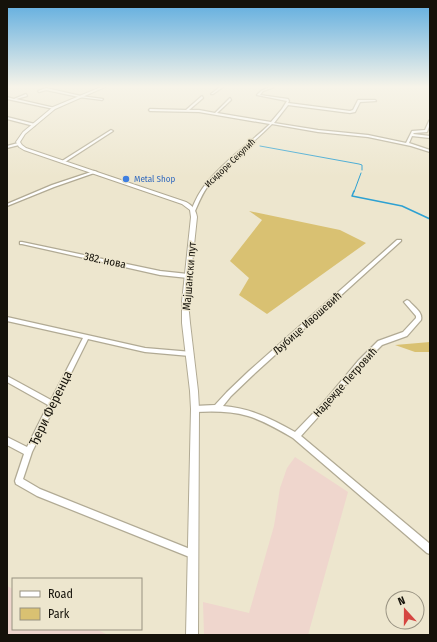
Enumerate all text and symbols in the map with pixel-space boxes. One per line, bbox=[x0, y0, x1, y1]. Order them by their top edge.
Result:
street label: Исидоре Секулић bbox=[203, 136, 257, 190]
marker: Metal Shop bbox=[121, 174, 131, 184]
place label: Metal Shop bbox=[134, 174, 175, 184]
street label: Мајшански пут bbox=[180, 241, 199, 311]
street label: 382. нова bbox=[83, 250, 127, 271]
street label: Љубице Ивошевић bbox=[270, 289, 344, 358]
street label: Надежде Петровић bbox=[311, 345, 380, 420]
street label: Ђери Ференца bbox=[26, 368, 75, 448]
legend bbox=[12, 578, 142, 630]
text: Road bbox=[48, 587, 73, 601]
north arrow bbox=[385, 590, 425, 630]
text: N bbox=[396, 594, 407, 608]
text: Park bbox=[48, 607, 70, 621]

